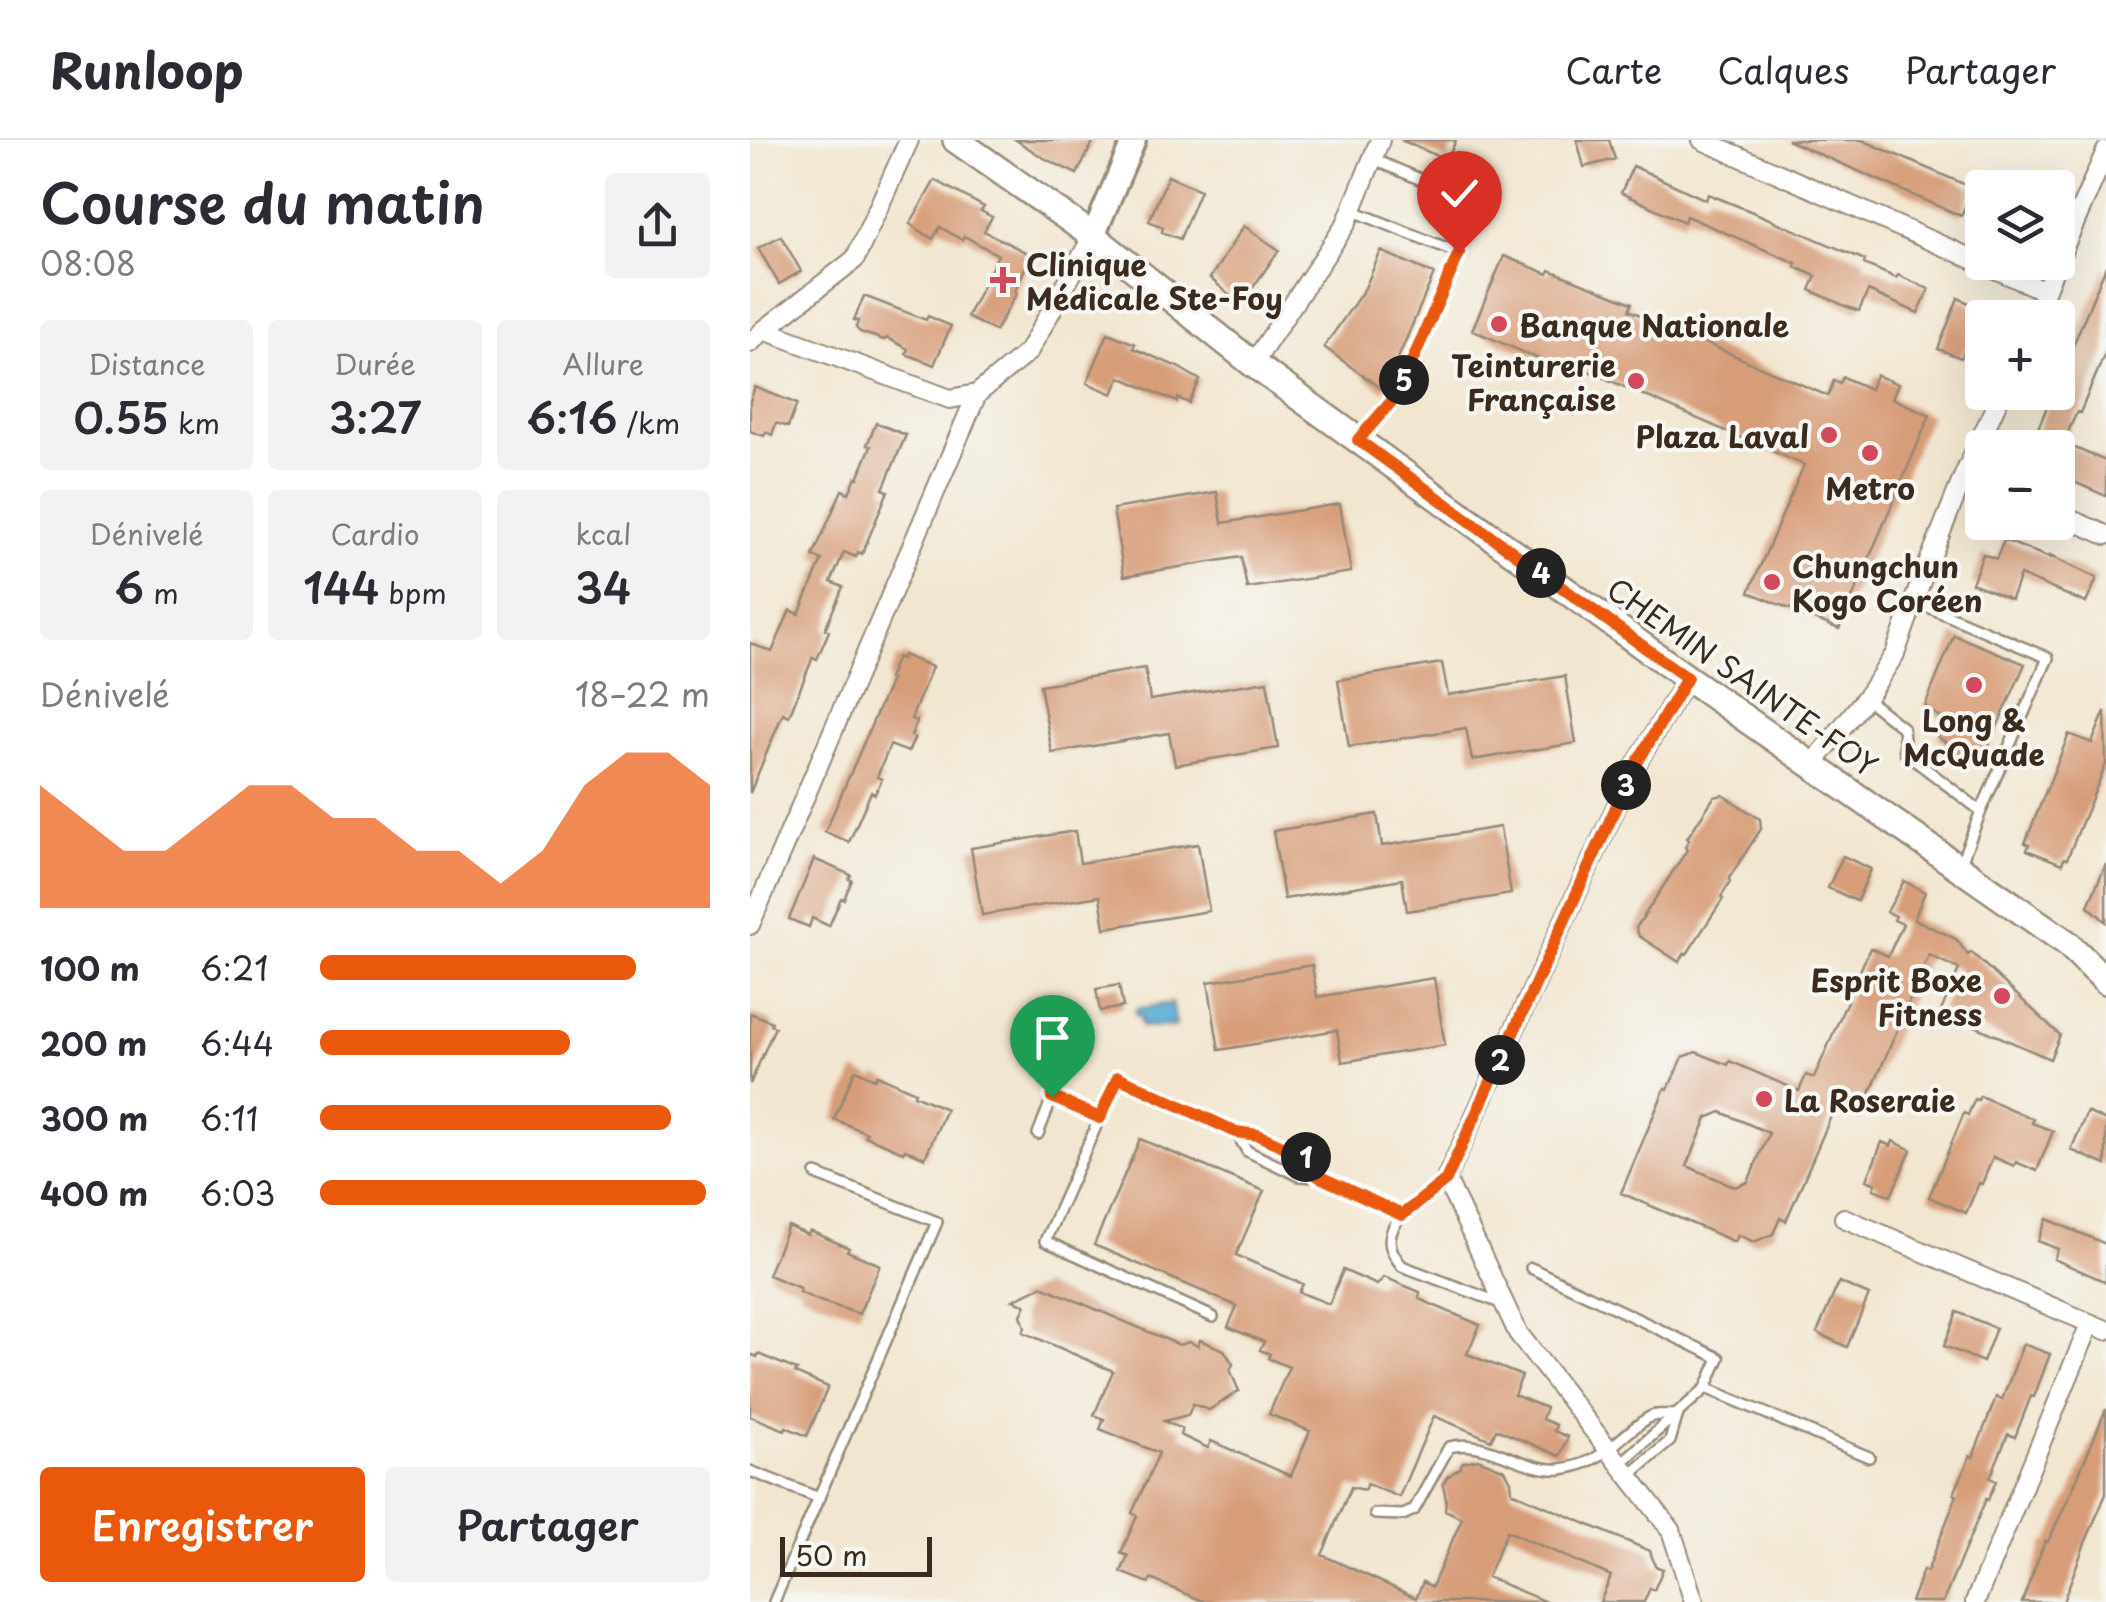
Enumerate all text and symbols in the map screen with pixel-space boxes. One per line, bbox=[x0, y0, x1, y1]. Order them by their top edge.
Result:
text: Runloop bbox=[50, 33, 244, 105]
text: Carte bbox=[1565, 43, 1662, 96]
text: Calques bbox=[1717, 43, 1849, 96]
text: Partager bbox=[1904, 43, 2056, 96]
pin bbox=[1417, 151, 1502, 254]
text: Course du matin bbox=[40, 160, 485, 243]
icon: check bbox=[1432, 166, 1487, 221]
map controls bbox=[1965, 170, 2075, 540]
button: layers bbox=[1965, 170, 2075, 280]
button: share bbox=[605, 173, 710, 278]
text: 08:08 bbox=[40, 239, 136, 287]
place label: Clinique Médicale Ste-Foy bbox=[1026, 241, 1283, 320]
marker: Clinique Médicale Ste-Foy bbox=[990, 267, 1016, 293]
button: + bbox=[1965, 300, 2075, 410]
place label: Banque Nationale bbox=[1519, 302, 1789, 347]
marker: Banque Nationale bbox=[1488, 313, 1510, 335]
text: Distance bbox=[88, 342, 205, 385]
text: Durée bbox=[334, 342, 416, 385]
text: Allure bbox=[563, 342, 644, 385]
place label: Teinturerie Française bbox=[1451, 342, 1616, 421]
pin: 5 bbox=[1379, 355, 1429, 405]
text: 5 bbox=[1395, 358, 1413, 401]
marker: Teinturerie Française bbox=[1625, 370, 1647, 392]
text: 0.55 bbox=[73, 385, 169, 448]
text: 3:27 bbox=[329, 385, 421, 448]
text: 6:16 bbox=[527, 385, 617, 448]
text: km bbox=[169, 401, 220, 444]
text: /km bbox=[617, 401, 680, 444]
place label: Plaza Laval bbox=[1636, 413, 1809, 458]
marker: Plaza Laval bbox=[1818, 424, 1840, 446]
button: − bbox=[1965, 430, 2075, 540]
marker: Metro bbox=[1859, 442, 1881, 464]
place label: Metro bbox=[1825, 465, 1915, 510]
text: Dénivelé bbox=[90, 512, 203, 555]
text: Cardio bbox=[330, 512, 420, 555]
text: kcal bbox=[575, 512, 631, 555]
place label: Chungchun Kogo Coréen bbox=[1792, 543, 1983, 622]
pin: 4 bbox=[1516, 548, 1566, 598]
text: 4 bbox=[1531, 551, 1551, 594]
text: 6 bbox=[115, 555, 144, 618]
text: 144 bbox=[303, 555, 380, 618]
text: 34 bbox=[575, 555, 631, 618]
street label: CHEMIN SAINTE-FOY bbox=[1599, 566, 1887, 786]
text: m bbox=[144, 571, 179, 614]
text: bpm bbox=[380, 571, 447, 614]
marker: Chungchun Kogo Coréen bbox=[1761, 571, 1783, 593]
text: Dénivelé bbox=[40, 670, 170, 718]
text: 18–22 m bbox=[575, 670, 710, 718]
marker: Long & McQuade bbox=[1963, 674, 1985, 696]
place label: Long & McQuade bbox=[1903, 697, 2045, 776]
pin: 3 bbox=[1601, 760, 1651, 810]
text: 3 bbox=[1617, 763, 1635, 806]
text: 100 m bbox=[40, 944, 140, 992]
text: 6:21 bbox=[200, 944, 269, 992]
place label: Esprit Boxe Fitness bbox=[1811, 957, 1982, 1036]
marker: Esprit Boxe Fitness bbox=[1991, 985, 2013, 1007]
pin bbox=[1010, 995, 1095, 1098]
icon: arrive bbox=[1025, 1010, 1080, 1065]
text: 200 m bbox=[40, 1019, 147, 1067]
text: 6:44 bbox=[200, 1019, 274, 1067]
pin: 2 bbox=[1475, 1035, 1525, 1085]
text: 2 bbox=[1490, 1038, 1510, 1081]
place label: La Roseraie bbox=[1784, 1077, 1956, 1122]
marker: La Roseraie bbox=[1753, 1088, 1775, 1110]
text: 300 m bbox=[40, 1094, 148, 1142]
text: 6:11 bbox=[200, 1094, 258, 1142]
pin: 1 bbox=[1281, 1132, 1331, 1182]
text: 1 bbox=[1299, 1135, 1313, 1178]
text: 400 m bbox=[40, 1169, 148, 1217]
text: 6:03 bbox=[200, 1169, 275, 1217]
button: Enregistrer bbox=[40, 1467, 365, 1582]
button: Partager bbox=[385, 1467, 710, 1582]
scale bar bbox=[780, 1532, 932, 1576]
text: 50 m bbox=[795, 1533, 868, 1576]

